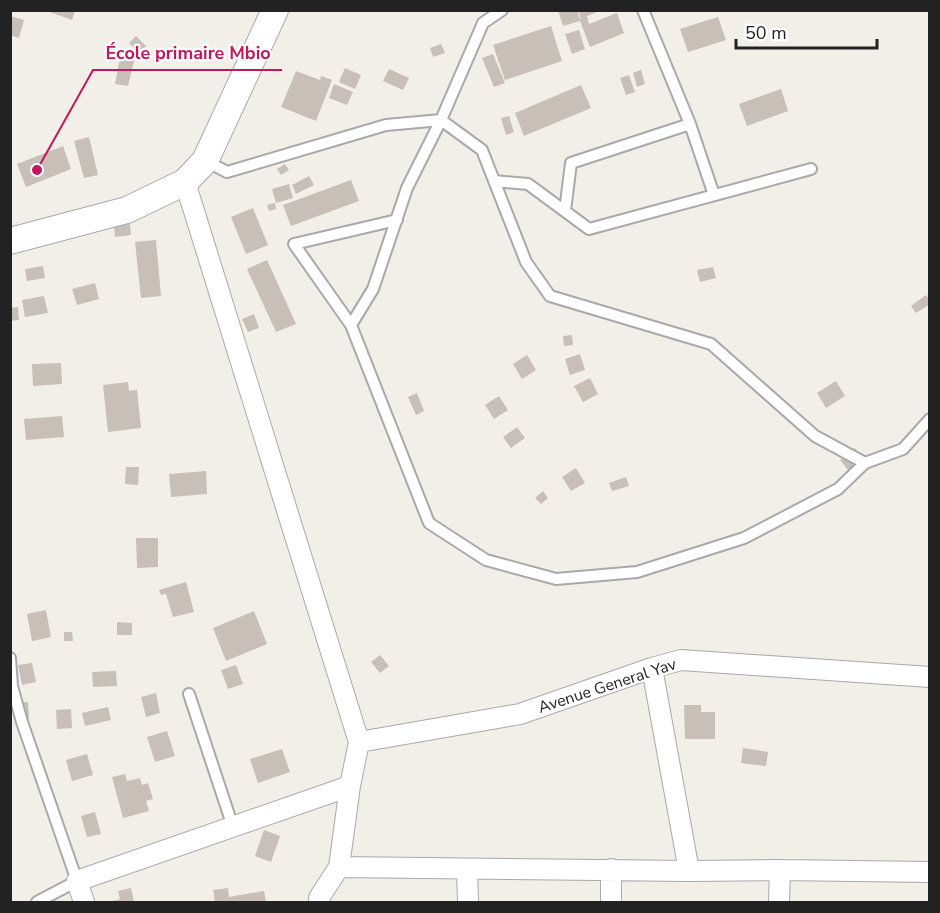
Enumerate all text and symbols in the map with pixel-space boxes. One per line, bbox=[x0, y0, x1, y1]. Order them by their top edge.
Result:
scale bar bbox=[736, 12, 877, 50]
text: 50 m bbox=[745, 21, 787, 45]
callout: École primaire Mbio bbox=[93, 34, 282, 70]
text: École primaire Mbio bbox=[105, 41, 271, 65]
street label: Avenue General Yav bbox=[535, 653, 680, 719]

